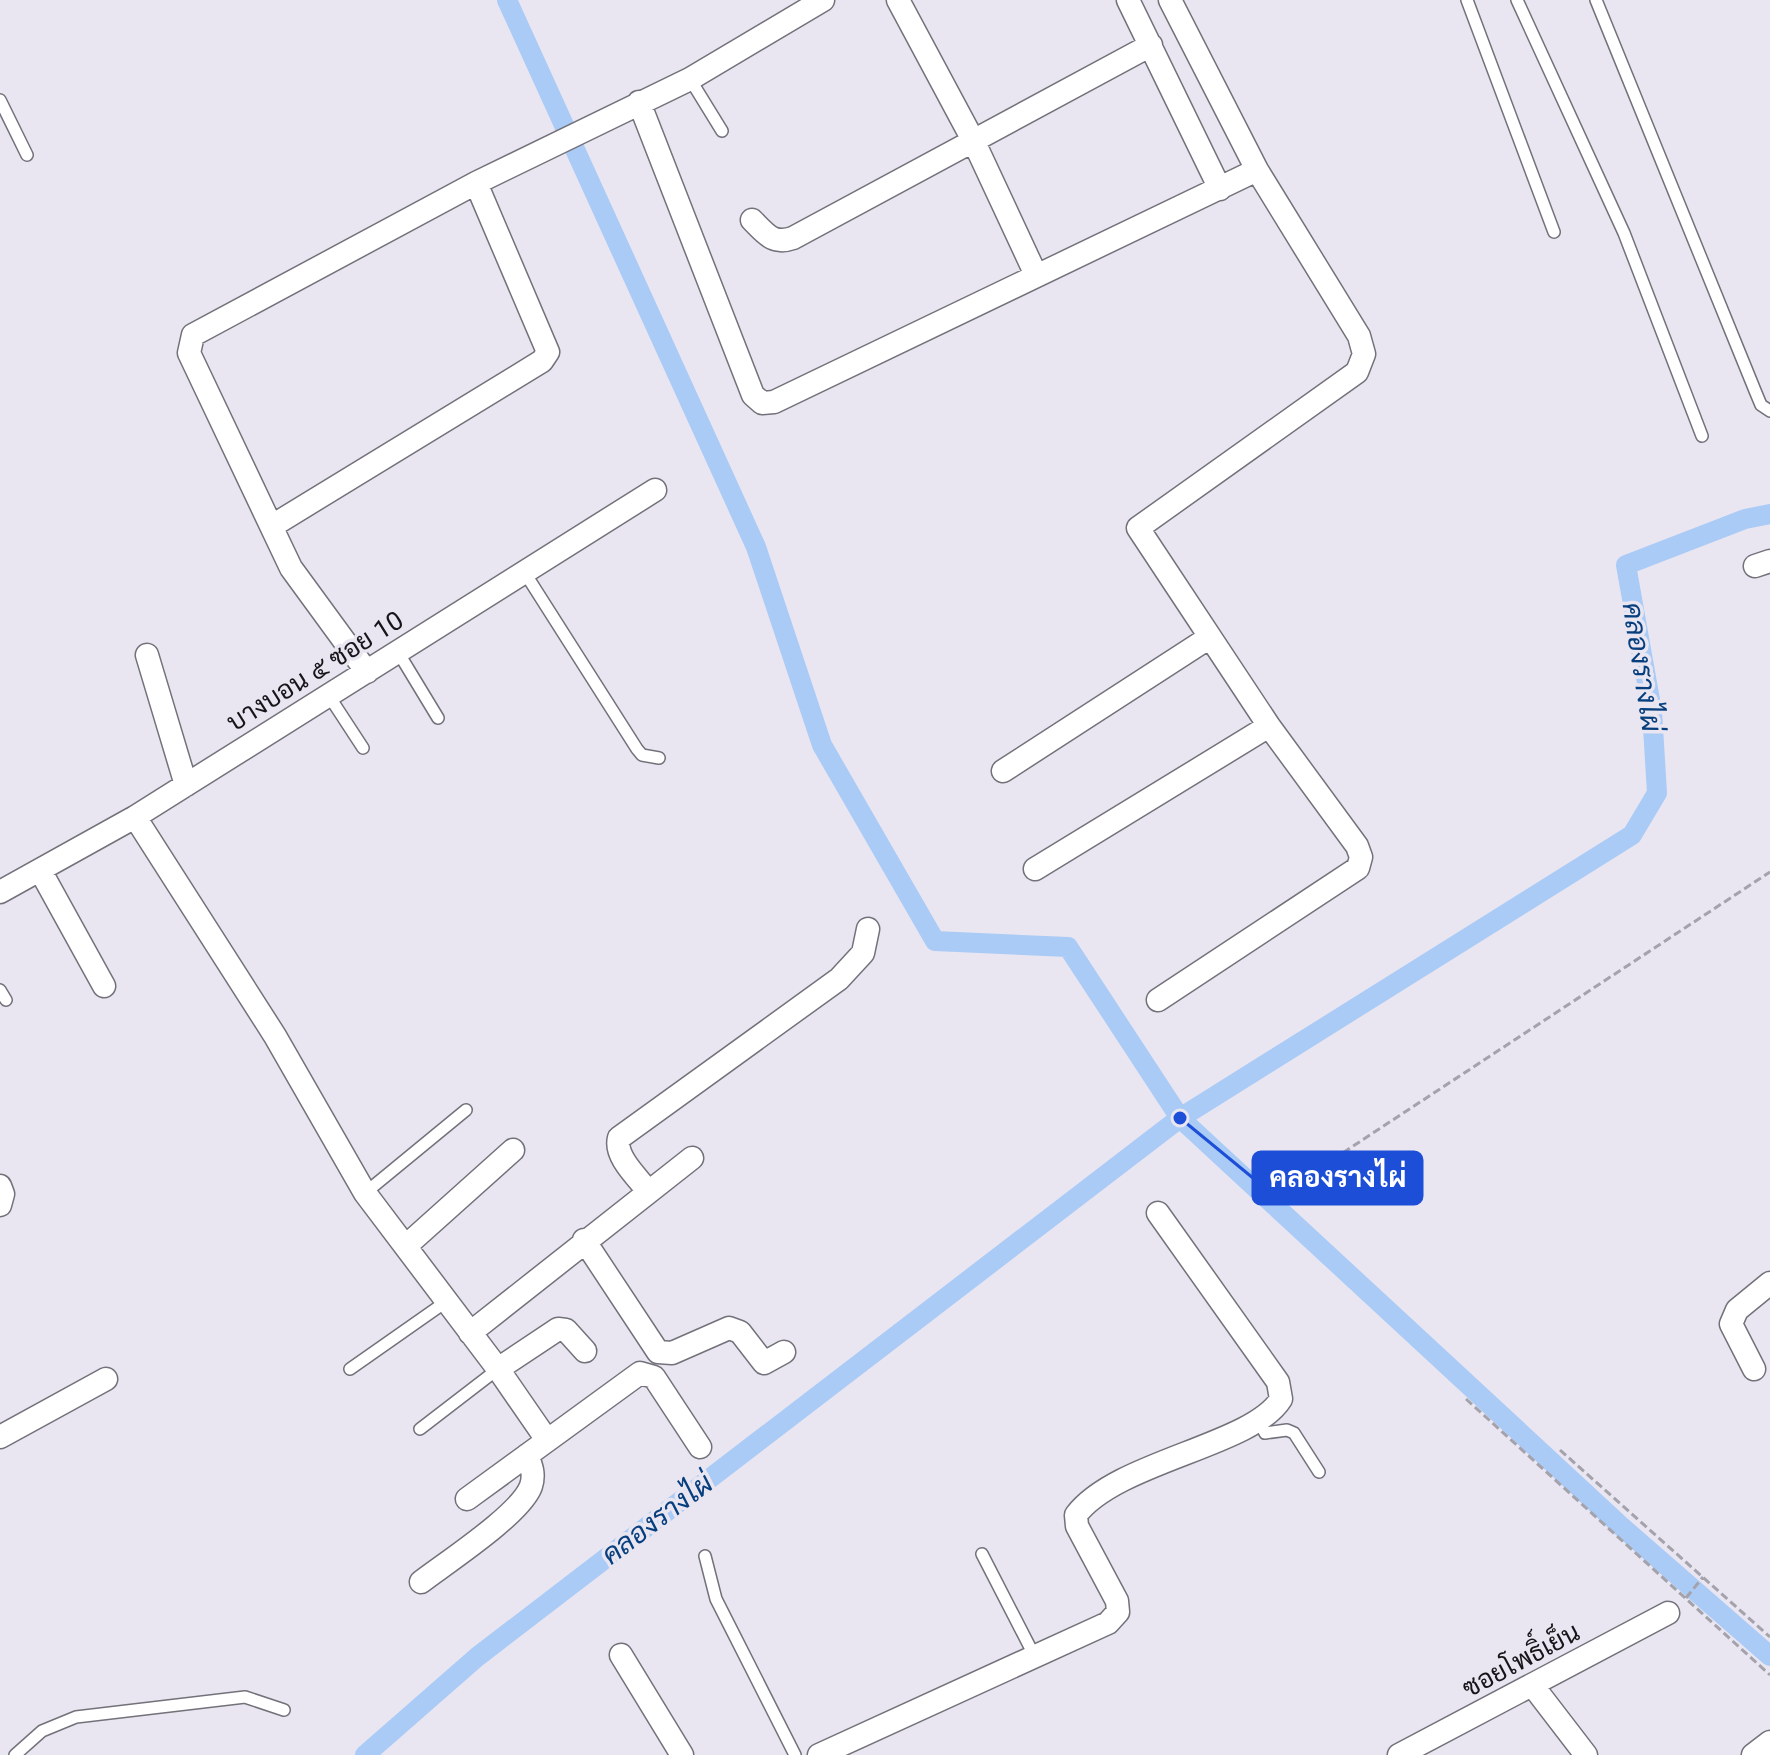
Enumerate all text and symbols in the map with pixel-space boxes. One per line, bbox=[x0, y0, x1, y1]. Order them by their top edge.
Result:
water label: คลองรางไผ่ bbox=[1615, 600, 1672, 736]
street label: บางบอน ๕ ซอย 10 bbox=[221, 605, 409, 737]
callout: คลองรางไผ่ bbox=[1253, 1152, 1422, 1204]
text: คลองรางไผ่ bbox=[1269, 1158, 1407, 1194]
water label: คลองรางไผ่ bbox=[593, 1463, 721, 1571]
street label: ซอยโพธิ์เย็น bbox=[1454, 1610, 1585, 1703]

